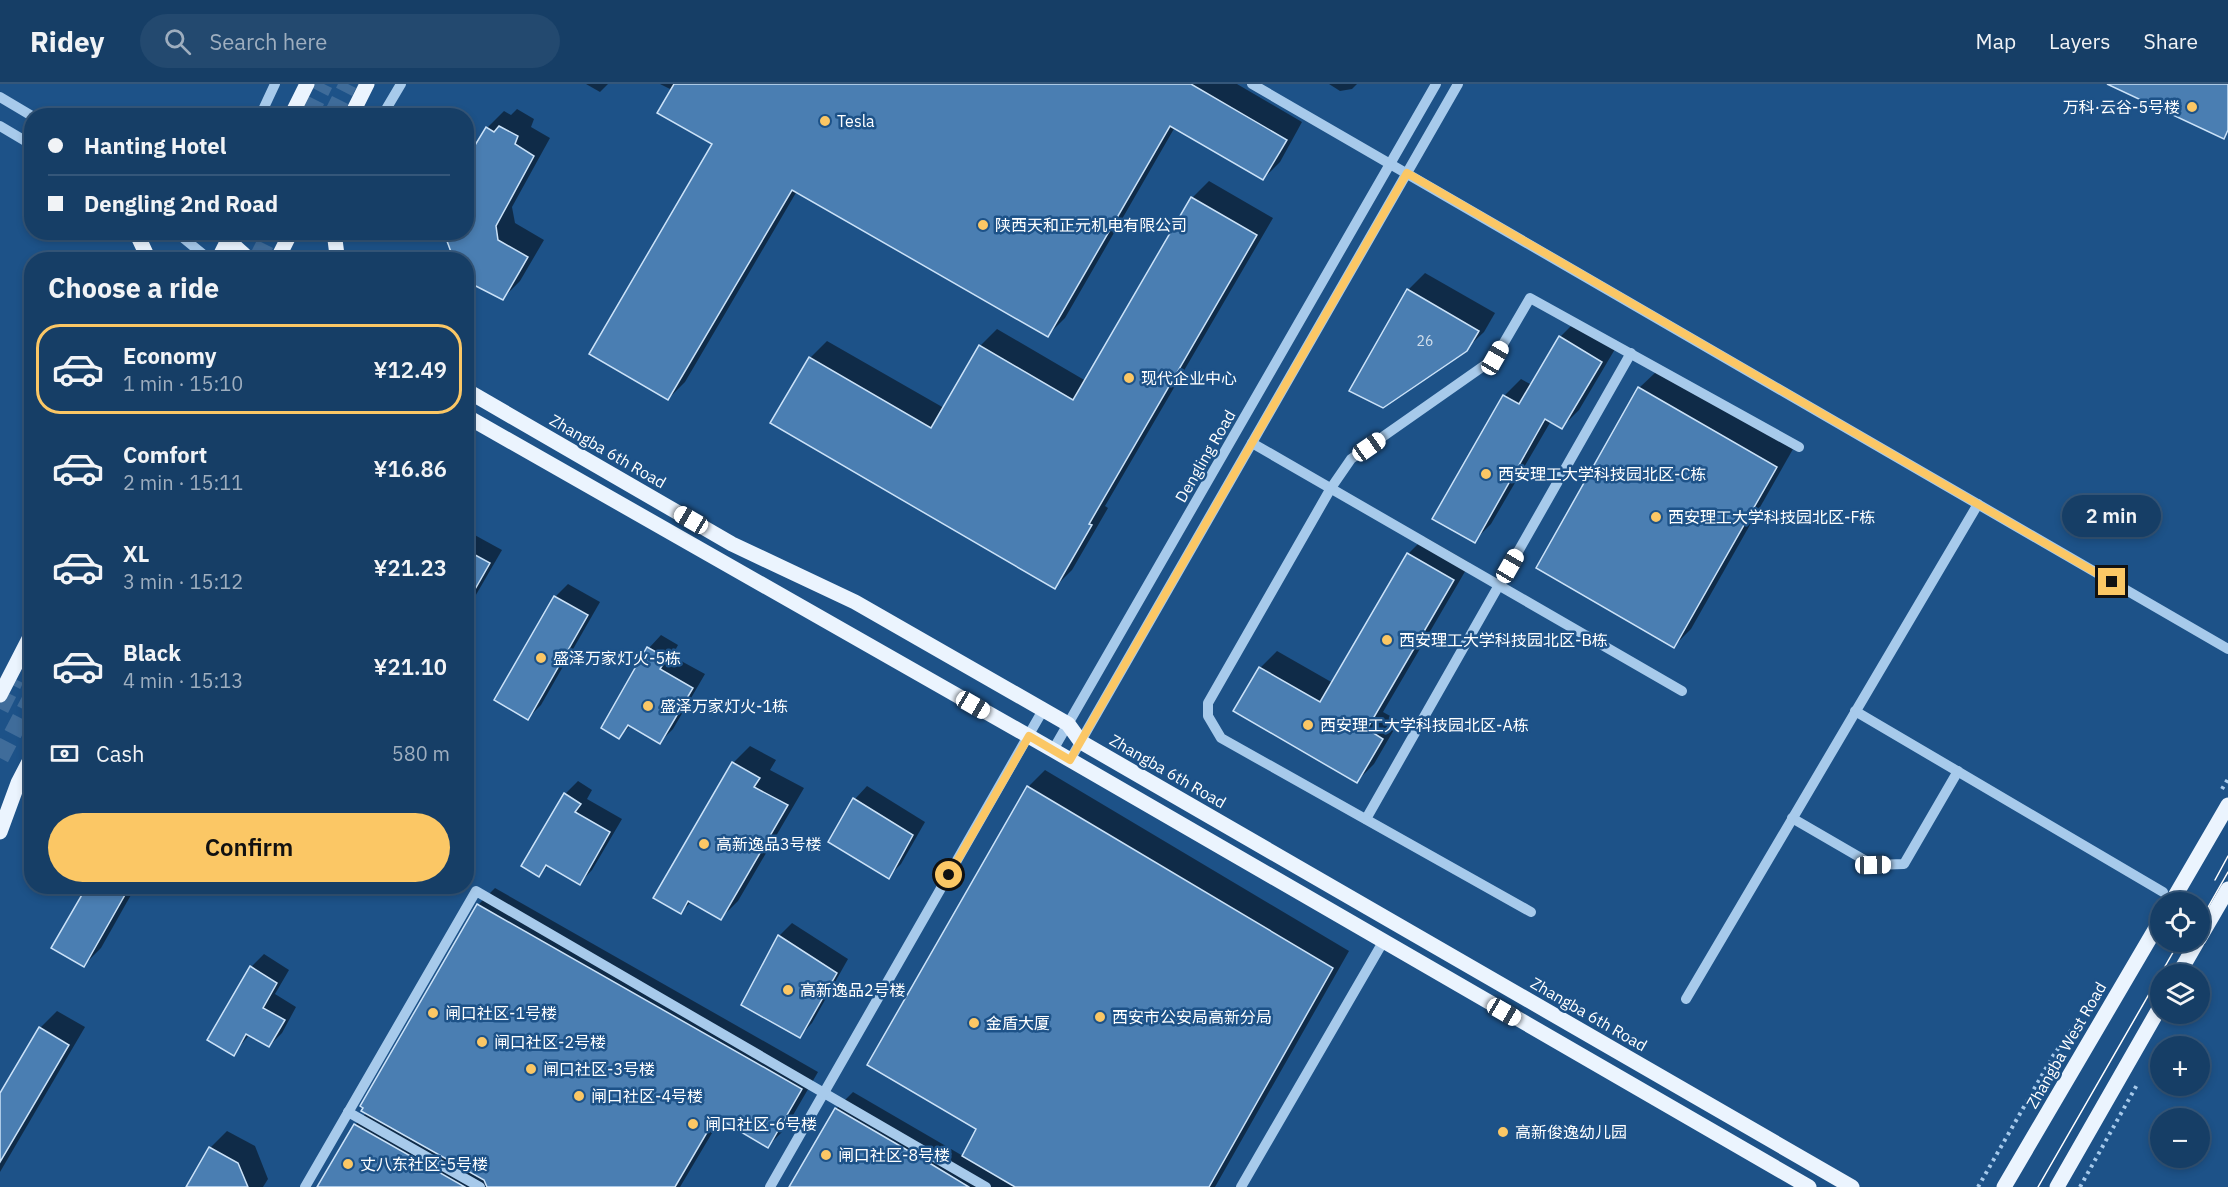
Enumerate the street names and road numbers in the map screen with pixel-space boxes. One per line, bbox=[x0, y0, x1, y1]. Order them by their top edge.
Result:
street label: Dengling Road bbox=[1170, 406, 1240, 506]
street label: Zhangba 6th Road bbox=[546, 410, 670, 492]
street label: Zhangba 6th Road bbox=[1106, 730, 1230, 812]
street label: Zhangba 6th Road bbox=[1527, 973, 1651, 1055]
street label: Zhangba West Road bbox=[2022, 978, 2110, 1112]

